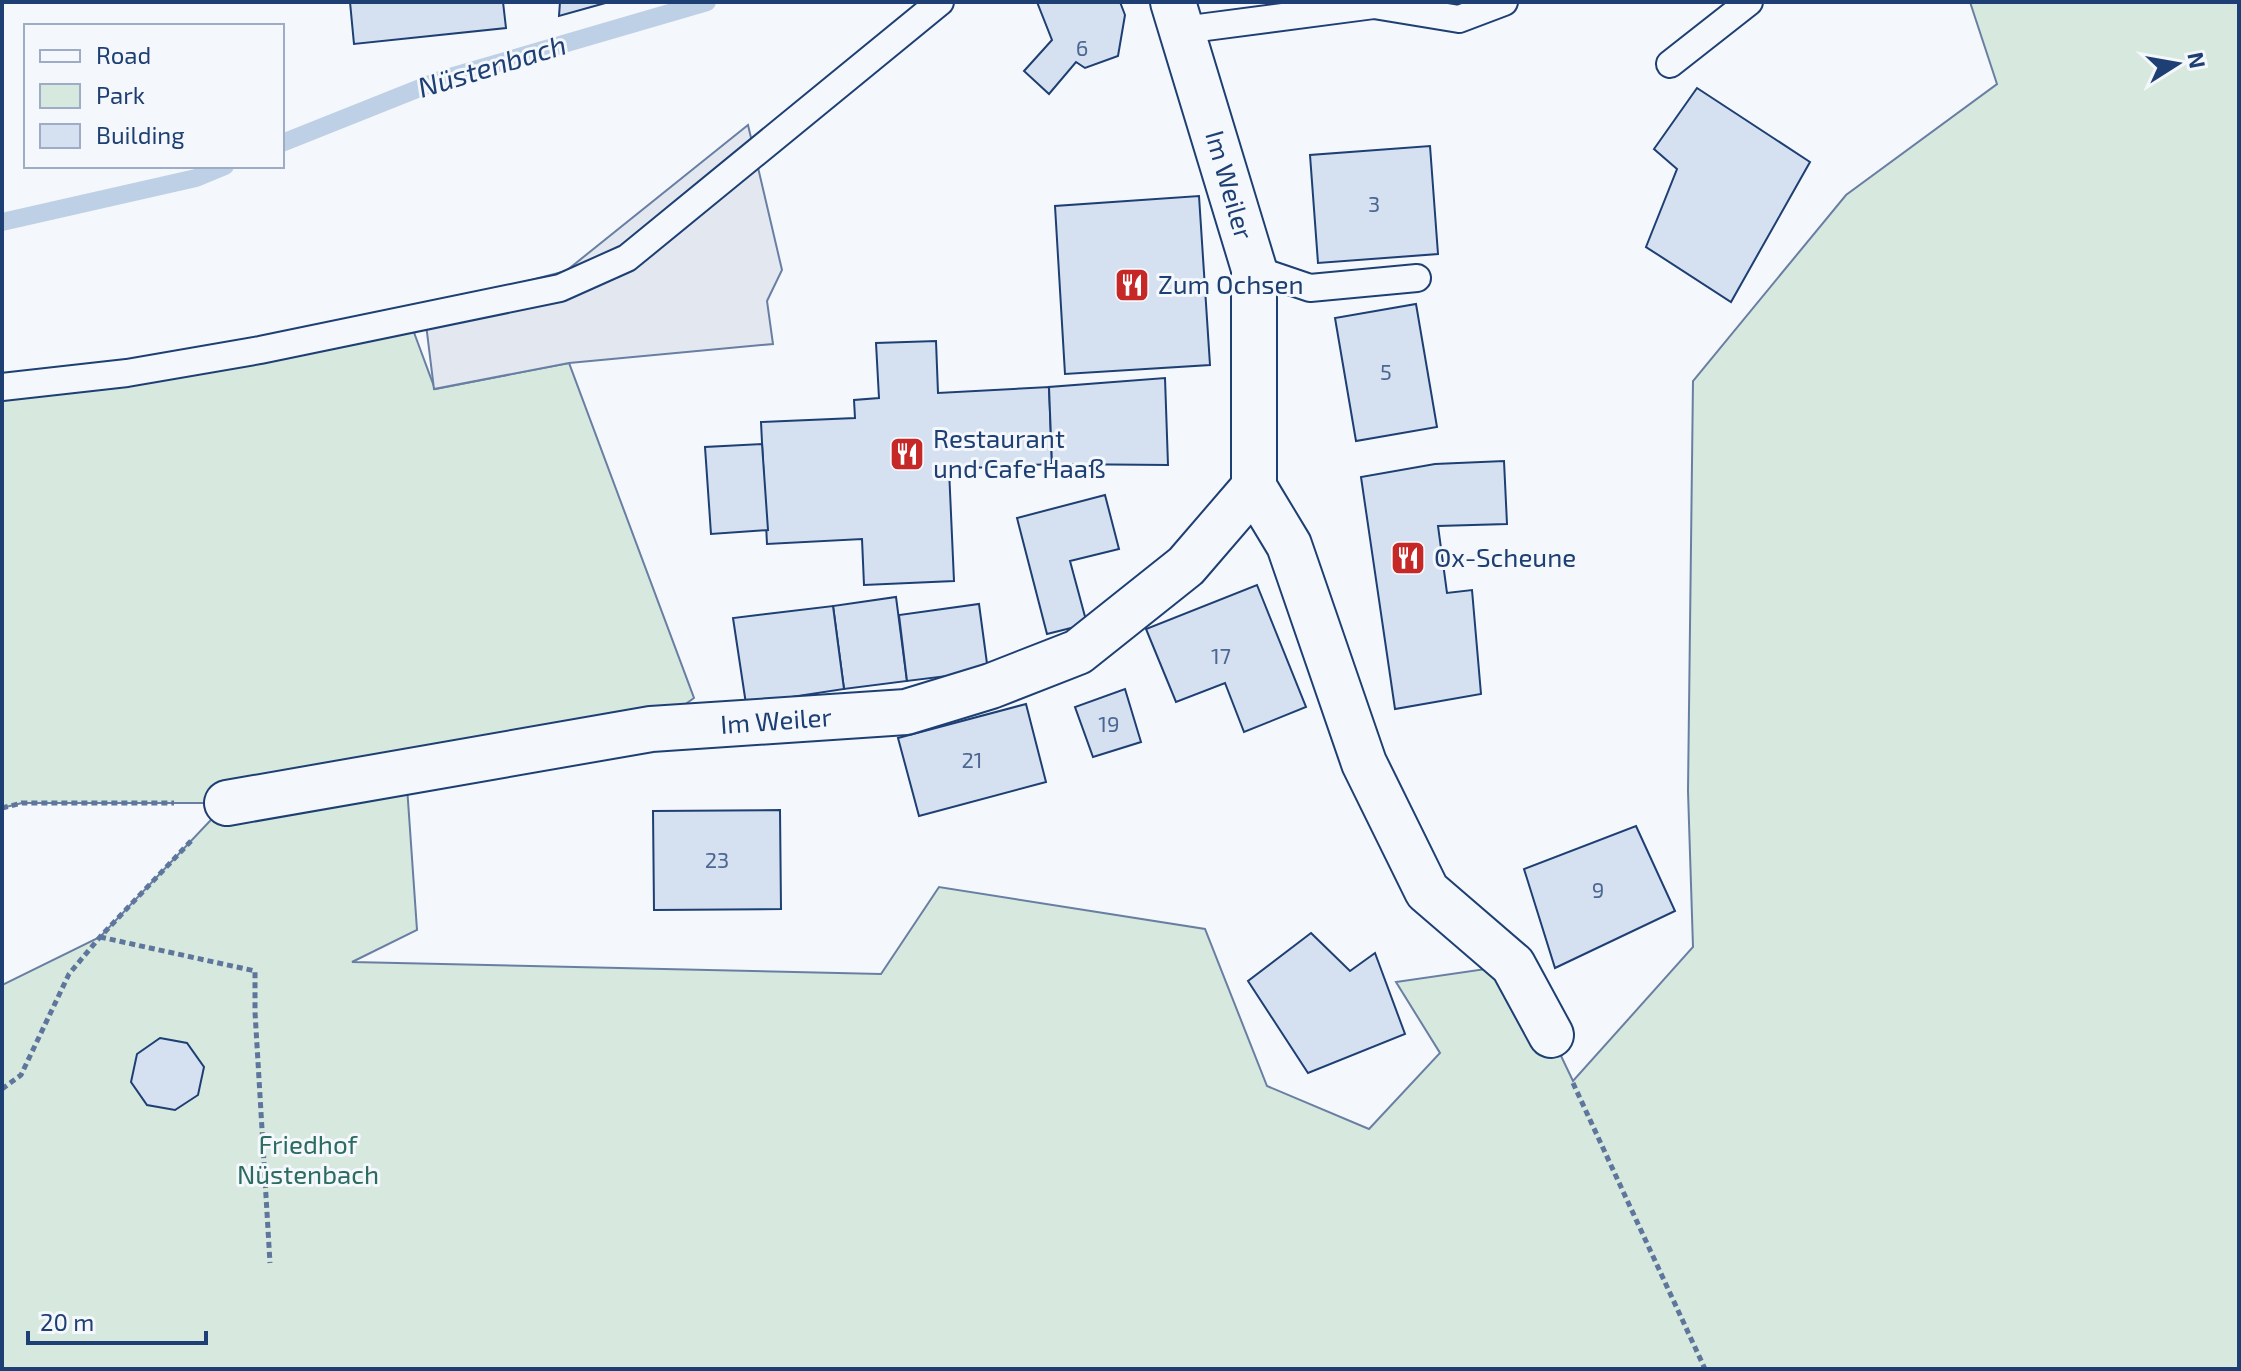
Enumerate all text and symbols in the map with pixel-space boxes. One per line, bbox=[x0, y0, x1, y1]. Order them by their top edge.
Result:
legend bbox=[24, 24, 284, 168]
north arrow bbox=[2137, 24, 2217, 104]
water label: Nüstenbach bbox=[413, 26, 570, 104]
house number: 6 bbox=[1076, 34, 1088, 60]
text: Road bbox=[96, 40, 151, 69]
text: N bbox=[2183, 50, 2212, 70]
text: Park bbox=[96, 80, 145, 109]
text: Building bbox=[96, 120, 185, 149]
street label: Im Weiler bbox=[1200, 127, 1261, 243]
house number: 3 bbox=[1368, 190, 1380, 216]
restaurant icon: Zum Ochsen bbox=[1113, 266, 1151, 304]
place label: Zum Ochsen bbox=[1158, 268, 1304, 299]
house number: 5 bbox=[1380, 358, 1392, 384]
place label: Restaurant und Cafe Haaß bbox=[933, 422, 1106, 483]
restaurant icon: Restaurant und Cafe Haaß bbox=[888, 435, 926, 473]
restaurant icon: Ox-Scheune bbox=[1389, 539, 1427, 577]
place label: Ox-Scheune bbox=[1434, 541, 1576, 572]
house number: 17 bbox=[1211, 642, 1231, 668]
street label: Im Weiler bbox=[719, 700, 833, 739]
house number: 19 bbox=[1098, 710, 1120, 736]
house number: 21 bbox=[961, 746, 983, 772]
house number: 23 bbox=[705, 846, 729, 872]
house number: 9 bbox=[1592, 876, 1604, 902]
park label: Friedhof Nüstenbach bbox=[237, 1128, 379, 1189]
scale bar bbox=[28, 1295, 206, 1345]
text: 20 m bbox=[40, 1307, 94, 1336]

